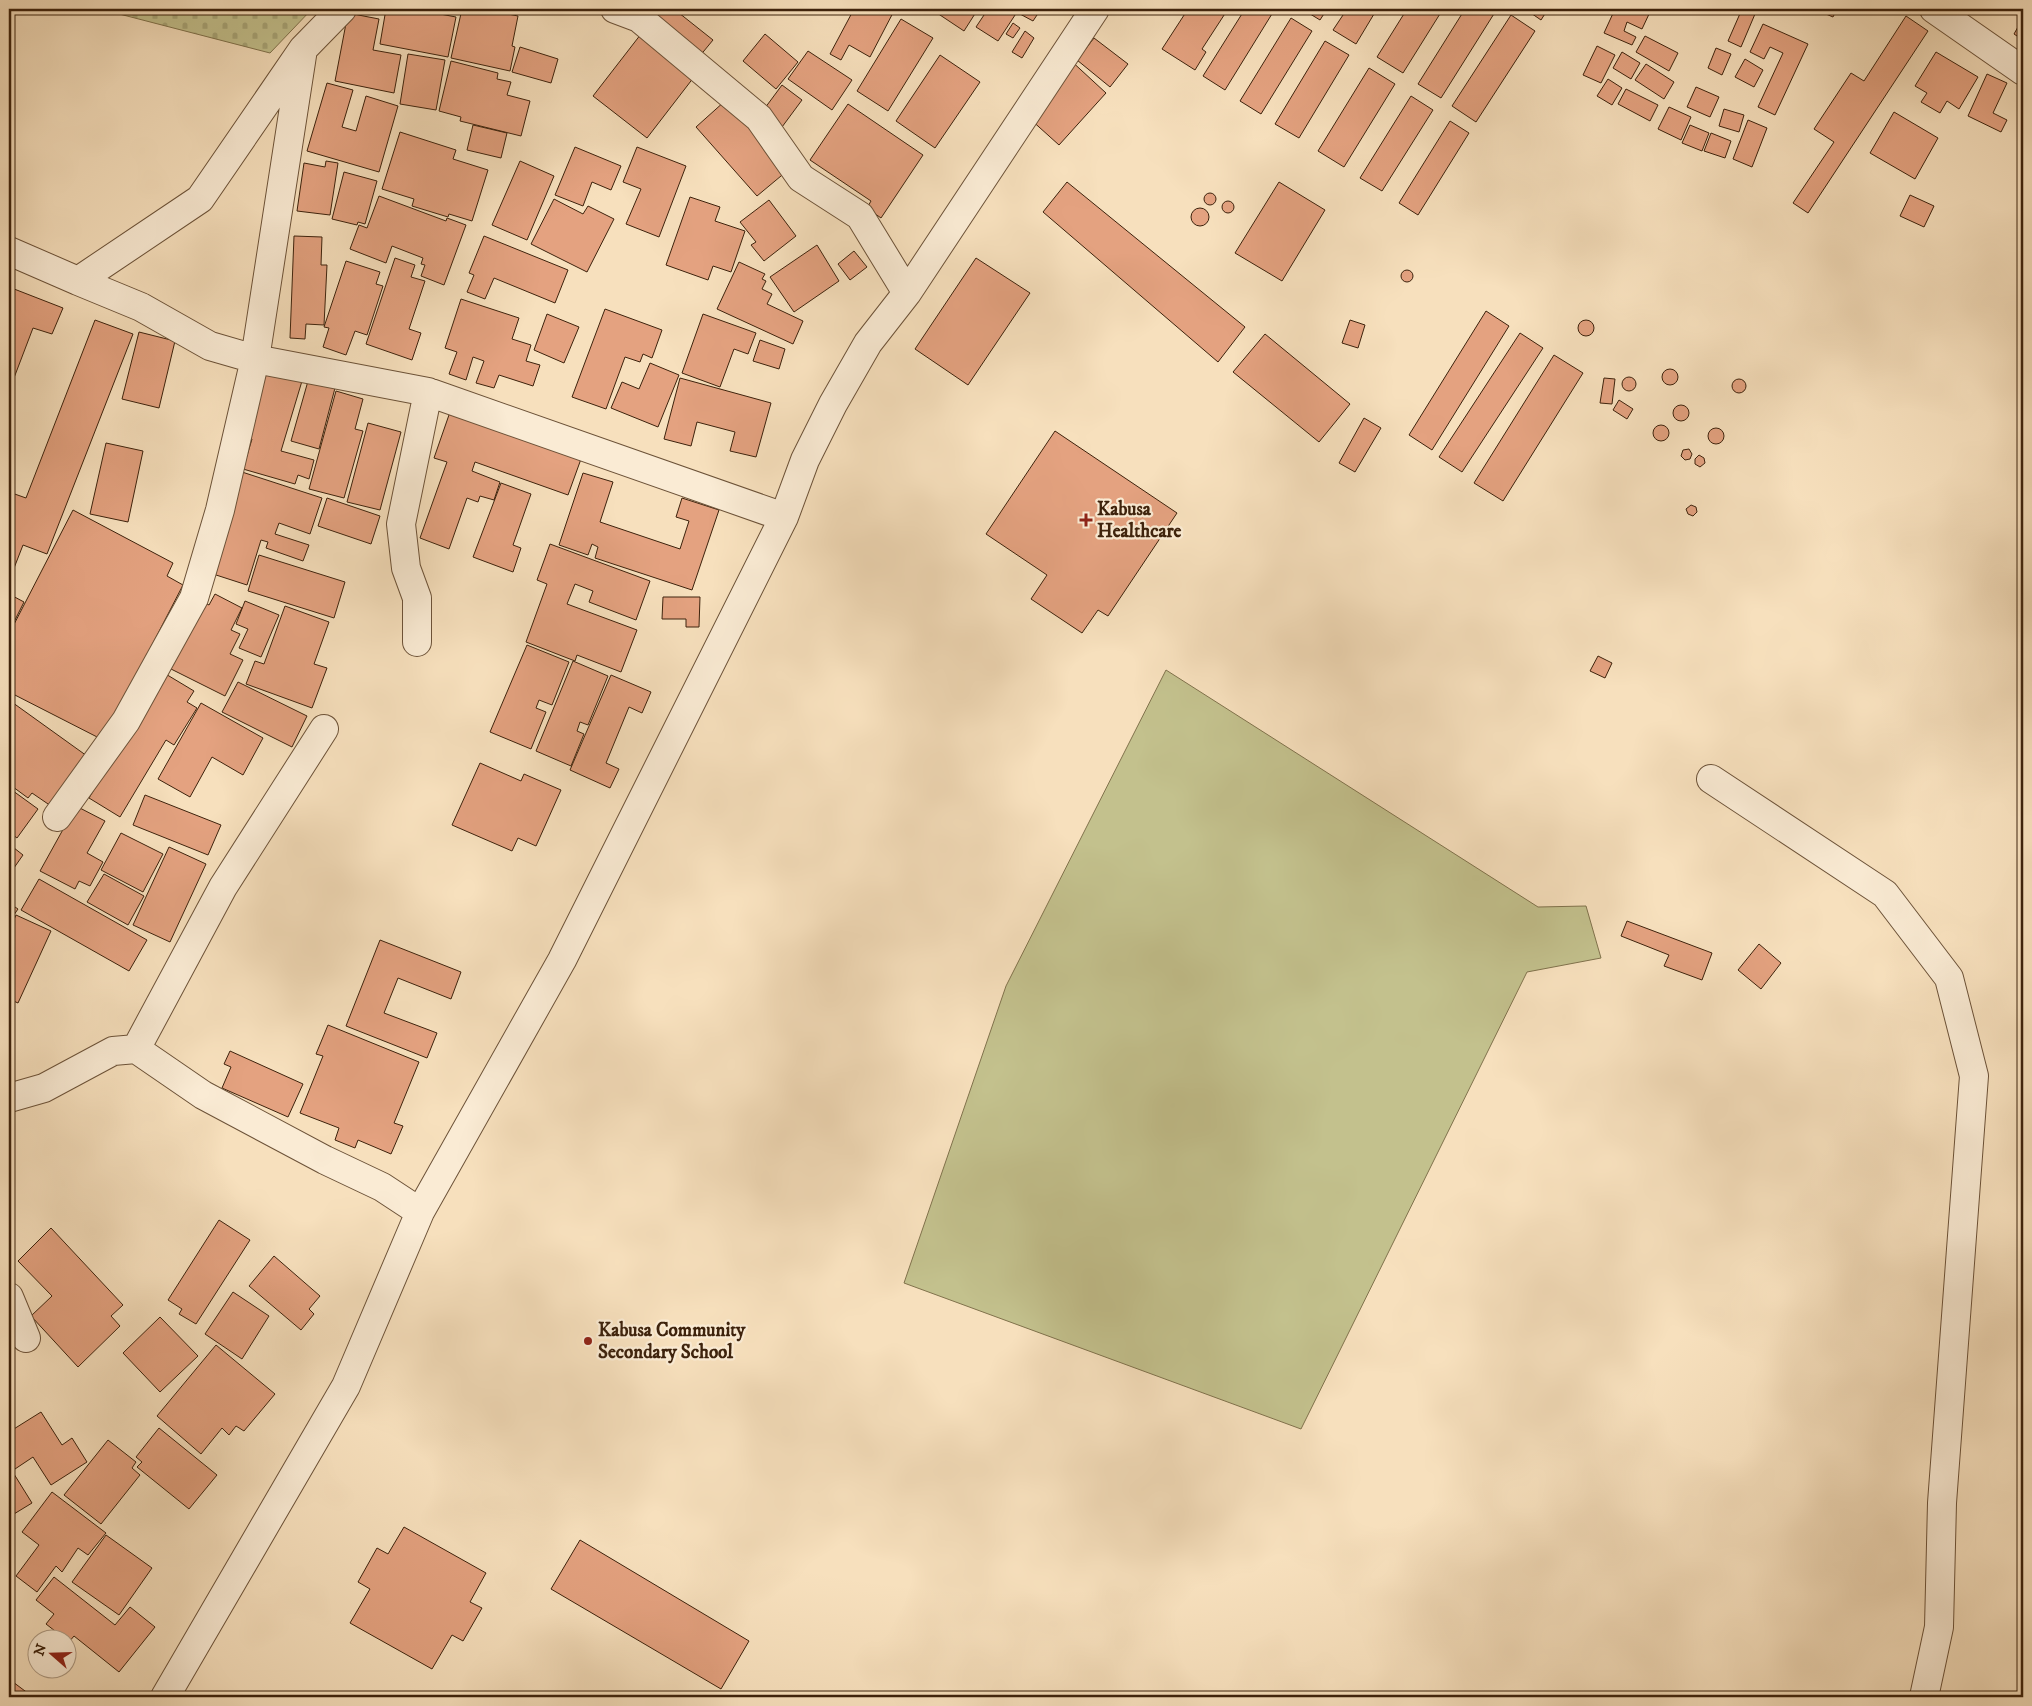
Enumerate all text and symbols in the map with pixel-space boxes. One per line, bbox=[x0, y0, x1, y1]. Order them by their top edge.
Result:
place label: Kabusa Healthcare bbox=[1097, 498, 1182, 543]
marker: Kabusa Healthcare bbox=[1079, 513, 1093, 527]
place label: Kabusa Community Secondary School bbox=[598, 1319, 746, 1364]
marker: Kabusa Community Secondary School bbox=[582, 1335, 594, 1347]
north arrow bbox=[28, 1628, 78, 1678]
text: N bbox=[30, 1641, 51, 1658]

